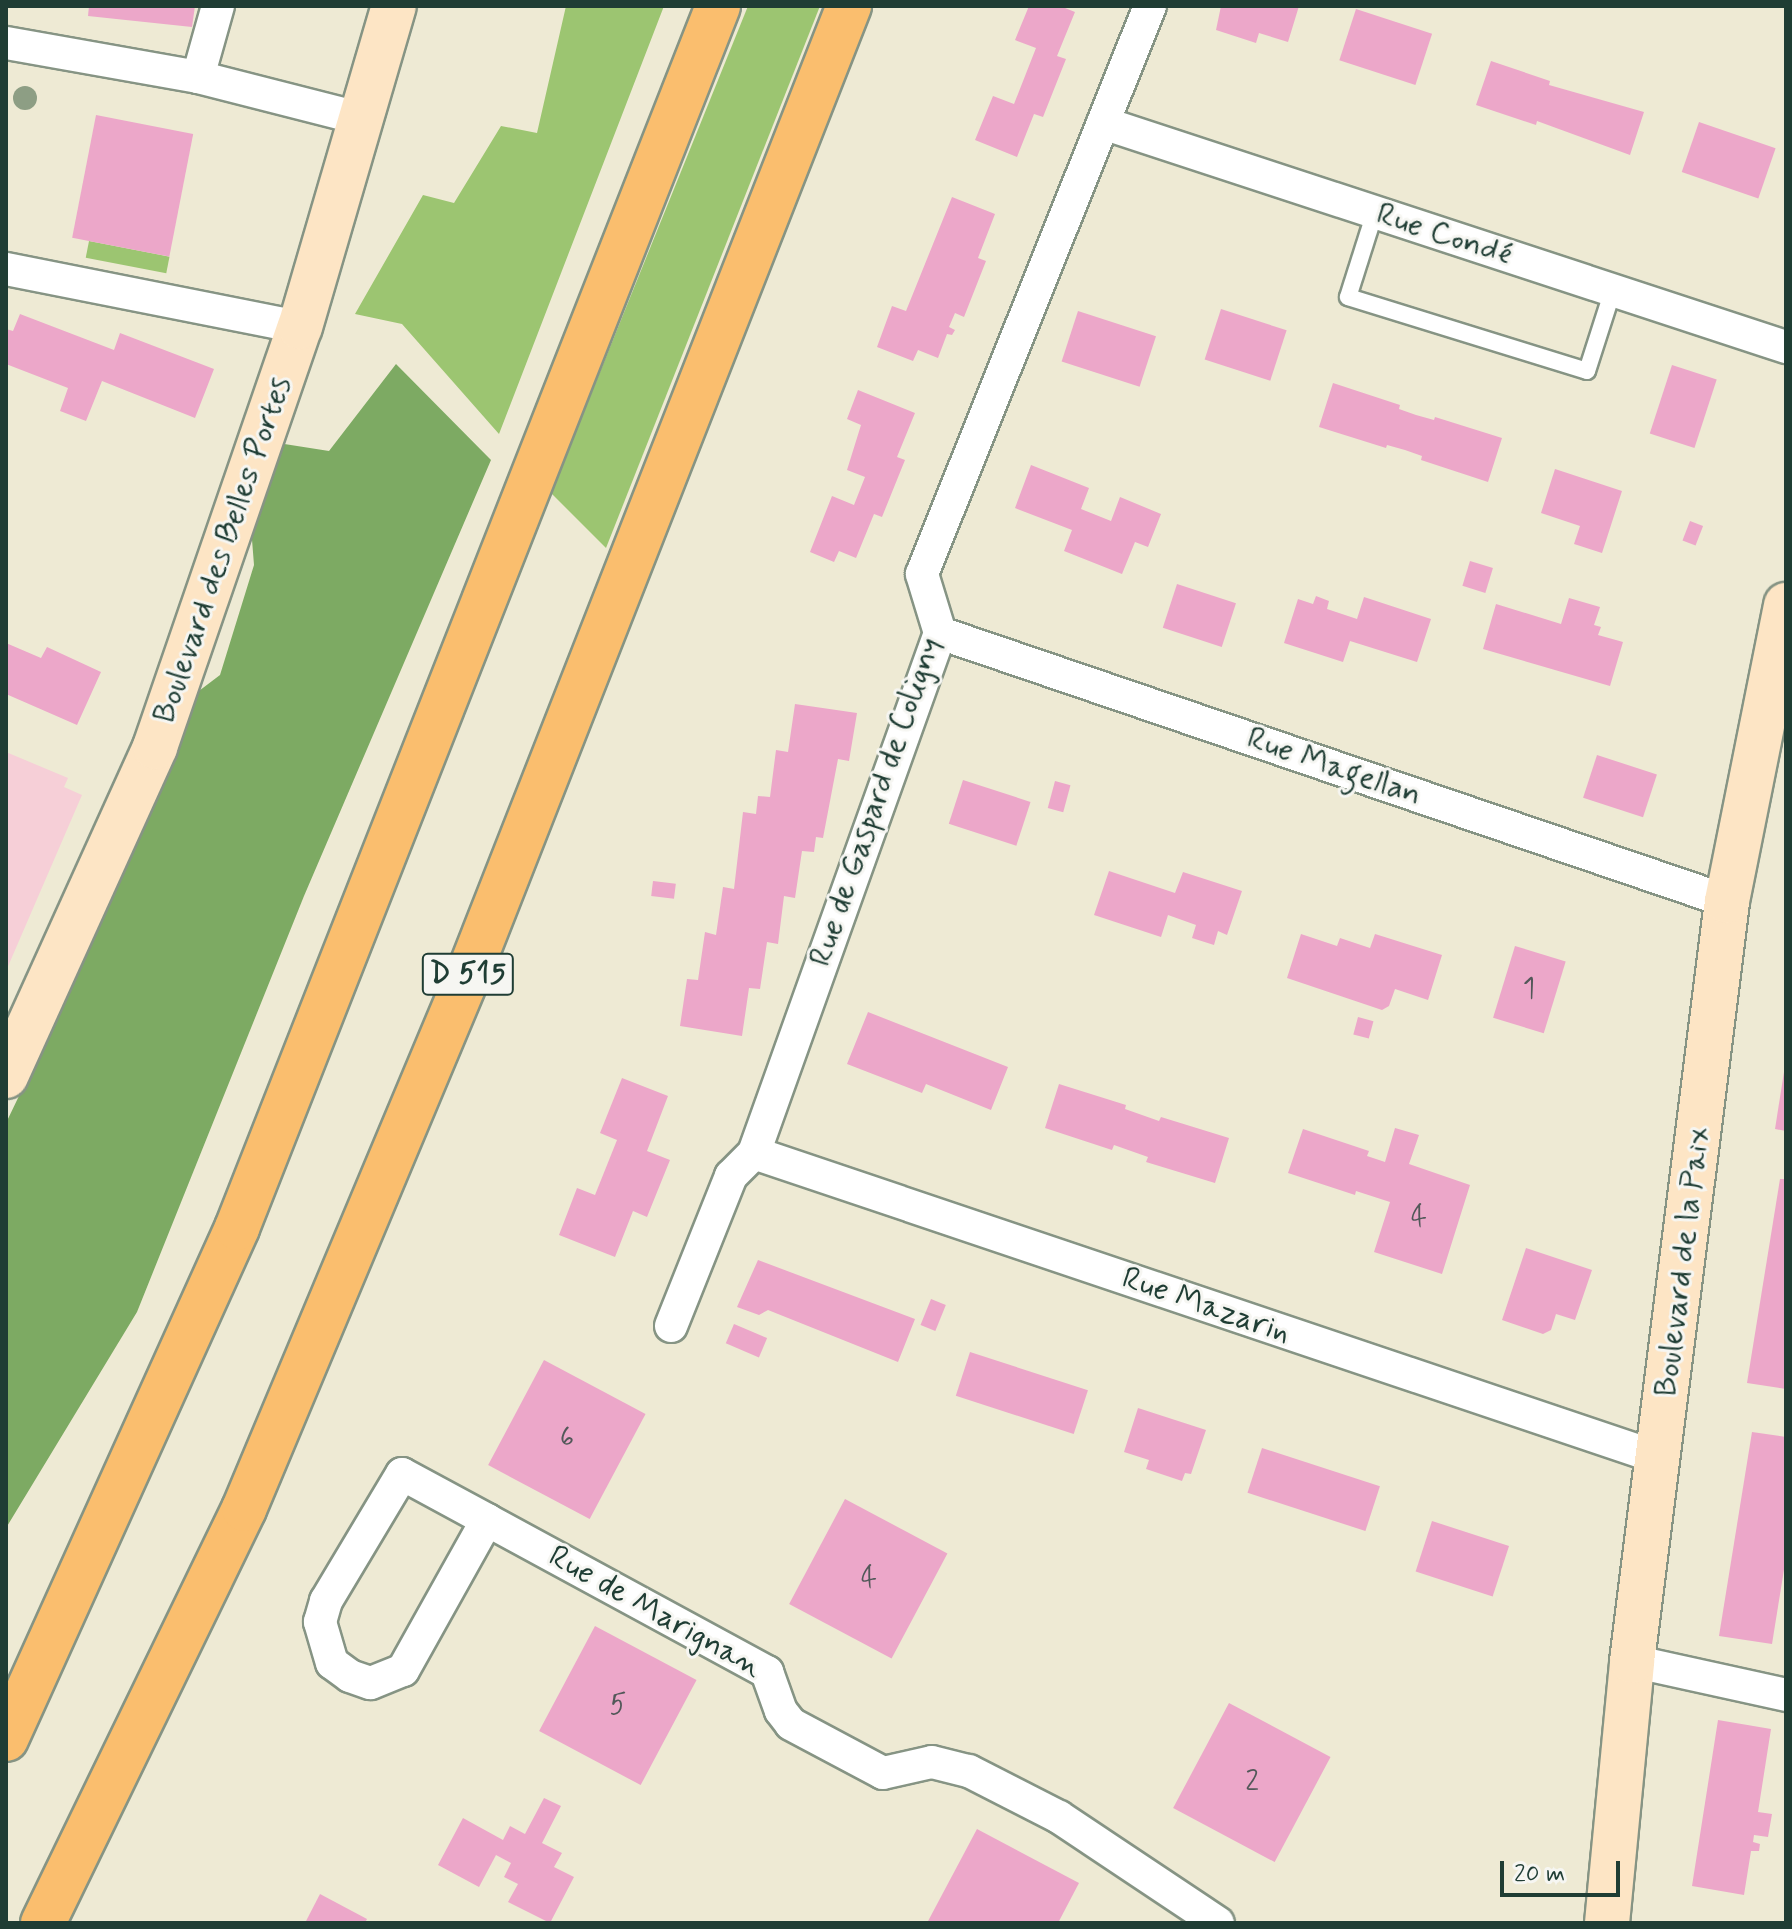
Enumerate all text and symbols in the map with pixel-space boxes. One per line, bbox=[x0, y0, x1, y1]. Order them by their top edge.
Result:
street label: Rue Condé bbox=[1371, 195, 1517, 275]
street label: Boulevard des Belles Portes bbox=[146, 372, 300, 728]
street label: Rue de Gaspard de Coligny bbox=[801, 630, 951, 974]
street label: Rue Magellan bbox=[1242, 719, 1426, 815]
road number: D 515 bbox=[420, 948, 516, 1000]
house number: 1 bbox=[1523, 973, 1535, 1007]
street label: Boulevard de la Paix bbox=[1648, 1128, 1718, 1396]
house number: 4 bbox=[1411, 1201, 1427, 1235]
street label: Rue Mazarin bbox=[1118, 1260, 1294, 1352]
house number: 6 bbox=[560, 1422, 574, 1456]
street label: Rue de Marignan bbox=[545, 1539, 765, 1685]
house number: 4 bbox=[861, 1562, 877, 1596]
house number: 5 bbox=[610, 1689, 626, 1723]
house number: 2 bbox=[1245, 1766, 1259, 1800]
scale bar bbox=[1504, 1845, 1624, 1895]
text: 20 m bbox=[1514, 1859, 1565, 1890]

